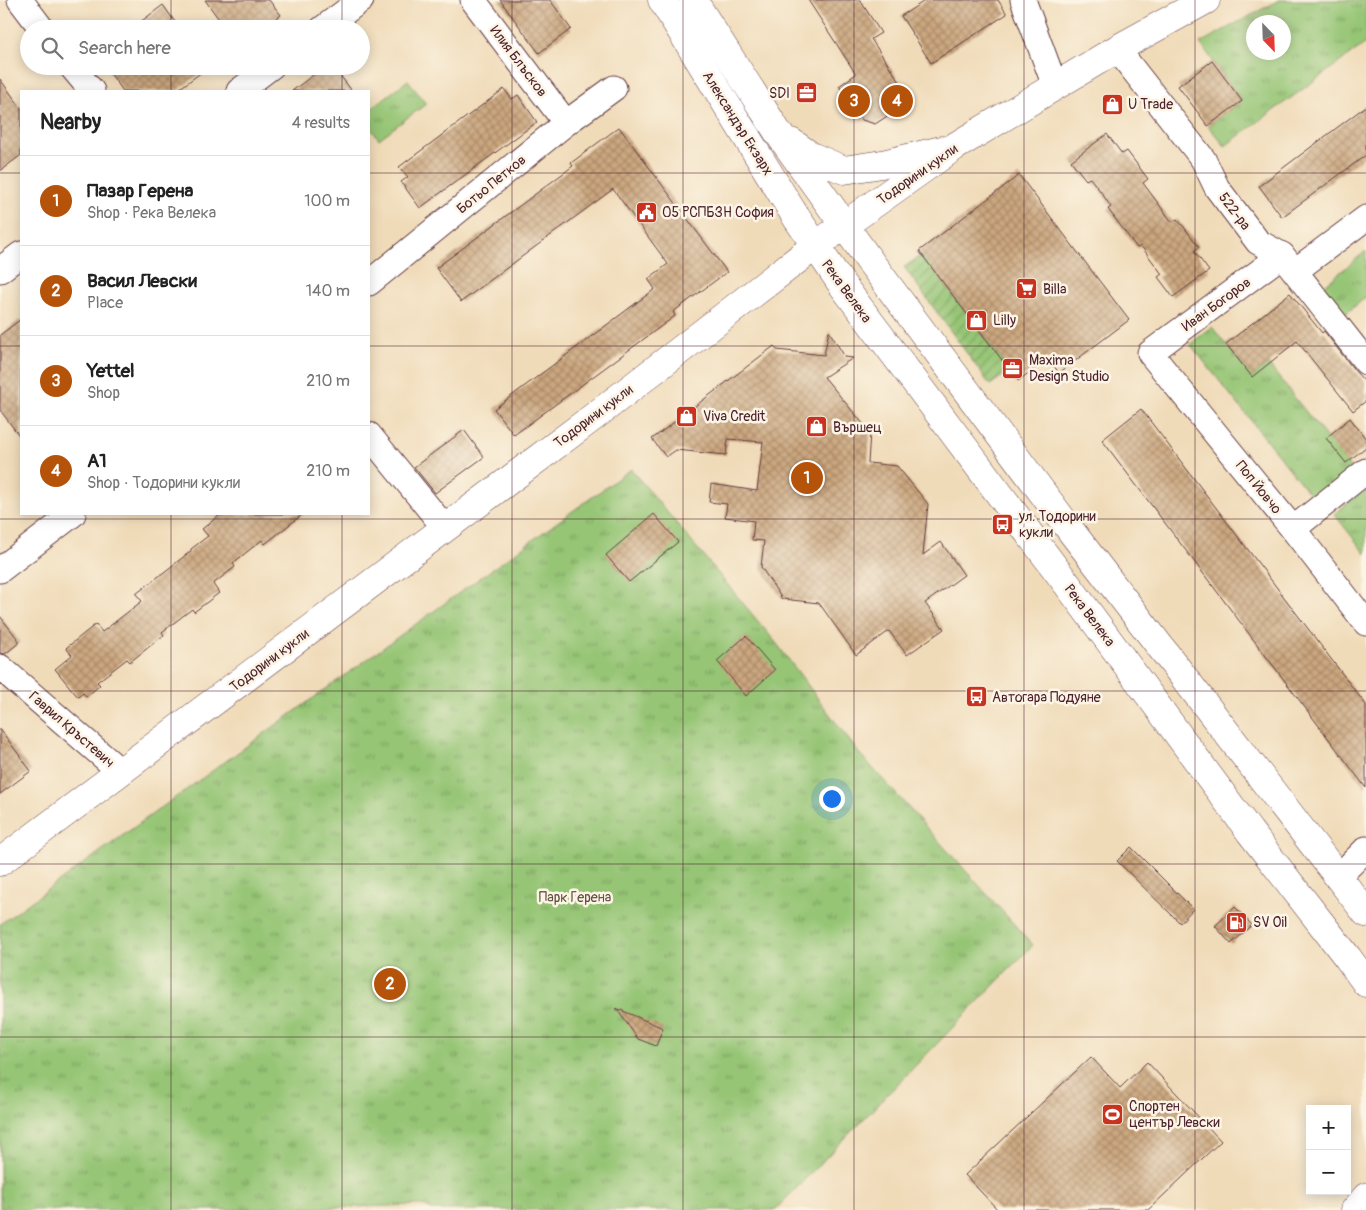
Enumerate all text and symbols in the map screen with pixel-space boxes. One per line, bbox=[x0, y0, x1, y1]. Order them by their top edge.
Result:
north arrow bbox=[1246, 15, 1291, 60]
search box bbox=[20, 20, 370, 75]
street label: Илия Блъсков bbox=[486, 22, 551, 100]
icon: search bbox=[38, 34, 66, 62]
text: Search here bbox=[78, 36, 171, 60]
street label: Александър Екзарх bbox=[699, 68, 776, 178]
office icon: SDI bbox=[794, 81, 818, 105]
pin: 3 bbox=[838, 82, 870, 120]
pin: 4 bbox=[881, 82, 913, 120]
place label: SDI bbox=[769, 85, 790, 102]
shop icon: U Trade bbox=[1100, 92, 1124, 116]
place label: U Trade bbox=[1128, 96, 1173, 113]
text: Nearby bbox=[40, 109, 101, 136]
text: 4 results bbox=[292, 113, 350, 133]
street label: Тодорини кукли bbox=[874, 140, 961, 208]
street label: Ботьо Петков bbox=[453, 151, 529, 217]
text: Пазар Герена bbox=[87, 179, 193, 203]
street label: 522-ра bbox=[1215, 189, 1254, 233]
text: 1 bbox=[53, 191, 59, 211]
text: 100 m bbox=[304, 191, 350, 211]
public building icon: 05 РСПБЗН София bbox=[634, 200, 658, 224]
text: Shop · Река Велека bbox=[87, 203, 216, 223]
place label: 05 РСПБЗН София bbox=[662, 204, 774, 221]
street label: Река Велека bbox=[818, 257, 875, 326]
text: Васил Левски bbox=[87, 269, 197, 293]
street label: Иван Богоров bbox=[1179, 274, 1254, 335]
supermarket icon: Billa bbox=[1015, 277, 1039, 301]
text: 2 bbox=[52, 281, 60, 301]
text: 140 m bbox=[306, 281, 350, 301]
place label: Billa bbox=[1043, 281, 1067, 298]
text: Place bbox=[87, 293, 123, 313]
shop icon: Lilly bbox=[965, 308, 989, 332]
place label: Lilly bbox=[993, 312, 1016, 329]
place label: Maxima Design Studio bbox=[1029, 352, 1110, 385]
office icon: Maxima Design Studio bbox=[1001, 356, 1025, 380]
text: Yettel bbox=[87, 359, 135, 383]
text: 3 bbox=[52, 371, 60, 391]
text: 210 m bbox=[306, 371, 350, 391]
street label: Тодорини кукли bbox=[551, 381, 636, 452]
text: Shop bbox=[87, 383, 120, 403]
shop icon: Viva Credit bbox=[675, 404, 699, 428]
place label: Viva Credit bbox=[703, 408, 766, 425]
shop icon: Вършец bbox=[805, 415, 829, 439]
place label: Вършец bbox=[833, 419, 882, 436]
text: A1 bbox=[87, 449, 107, 473]
street label: Поп Йовчо bbox=[1232, 457, 1285, 518]
pin: 1 bbox=[791, 459, 823, 497]
text: 4 bbox=[51, 461, 61, 481]
text: 210 m bbox=[306, 461, 350, 481]
text: Shop · Тодорини кукли bbox=[87, 473, 240, 493]
place label: ул. Тодорини кукли bbox=[1018, 508, 1096, 541]
bus stop icon: ул. Тодорини кукли bbox=[991, 512, 1015, 536]
street label: Река Велека bbox=[1061, 581, 1118, 650]
street label: Тодорини кукли bbox=[227, 625, 312, 696]
bus stop icon: Автогара Подуяне bbox=[964, 685, 988, 709]
street label: Гаврил Кръстевич bbox=[25, 688, 118, 771]
place label: Автогара Подуяне bbox=[992, 689, 1101, 706]
your location bbox=[819, 786, 845, 812]
park label: Парк Герена bbox=[539, 889, 611, 906]
fuel station icon: SV Oil bbox=[1225, 910, 1249, 934]
place label: SV Oil bbox=[1253, 914, 1287, 931]
pin: 2 bbox=[374, 965, 406, 1003]
place label: Спортен център Левски bbox=[1129, 1098, 1220, 1131]
sports icon: Спортен център Левски bbox=[1101, 1102, 1125, 1126]
map controls bbox=[1306, 1105, 1351, 1195]
button: + bbox=[1306, 1105, 1351, 1150]
button: − bbox=[1306, 1150, 1351, 1195]

